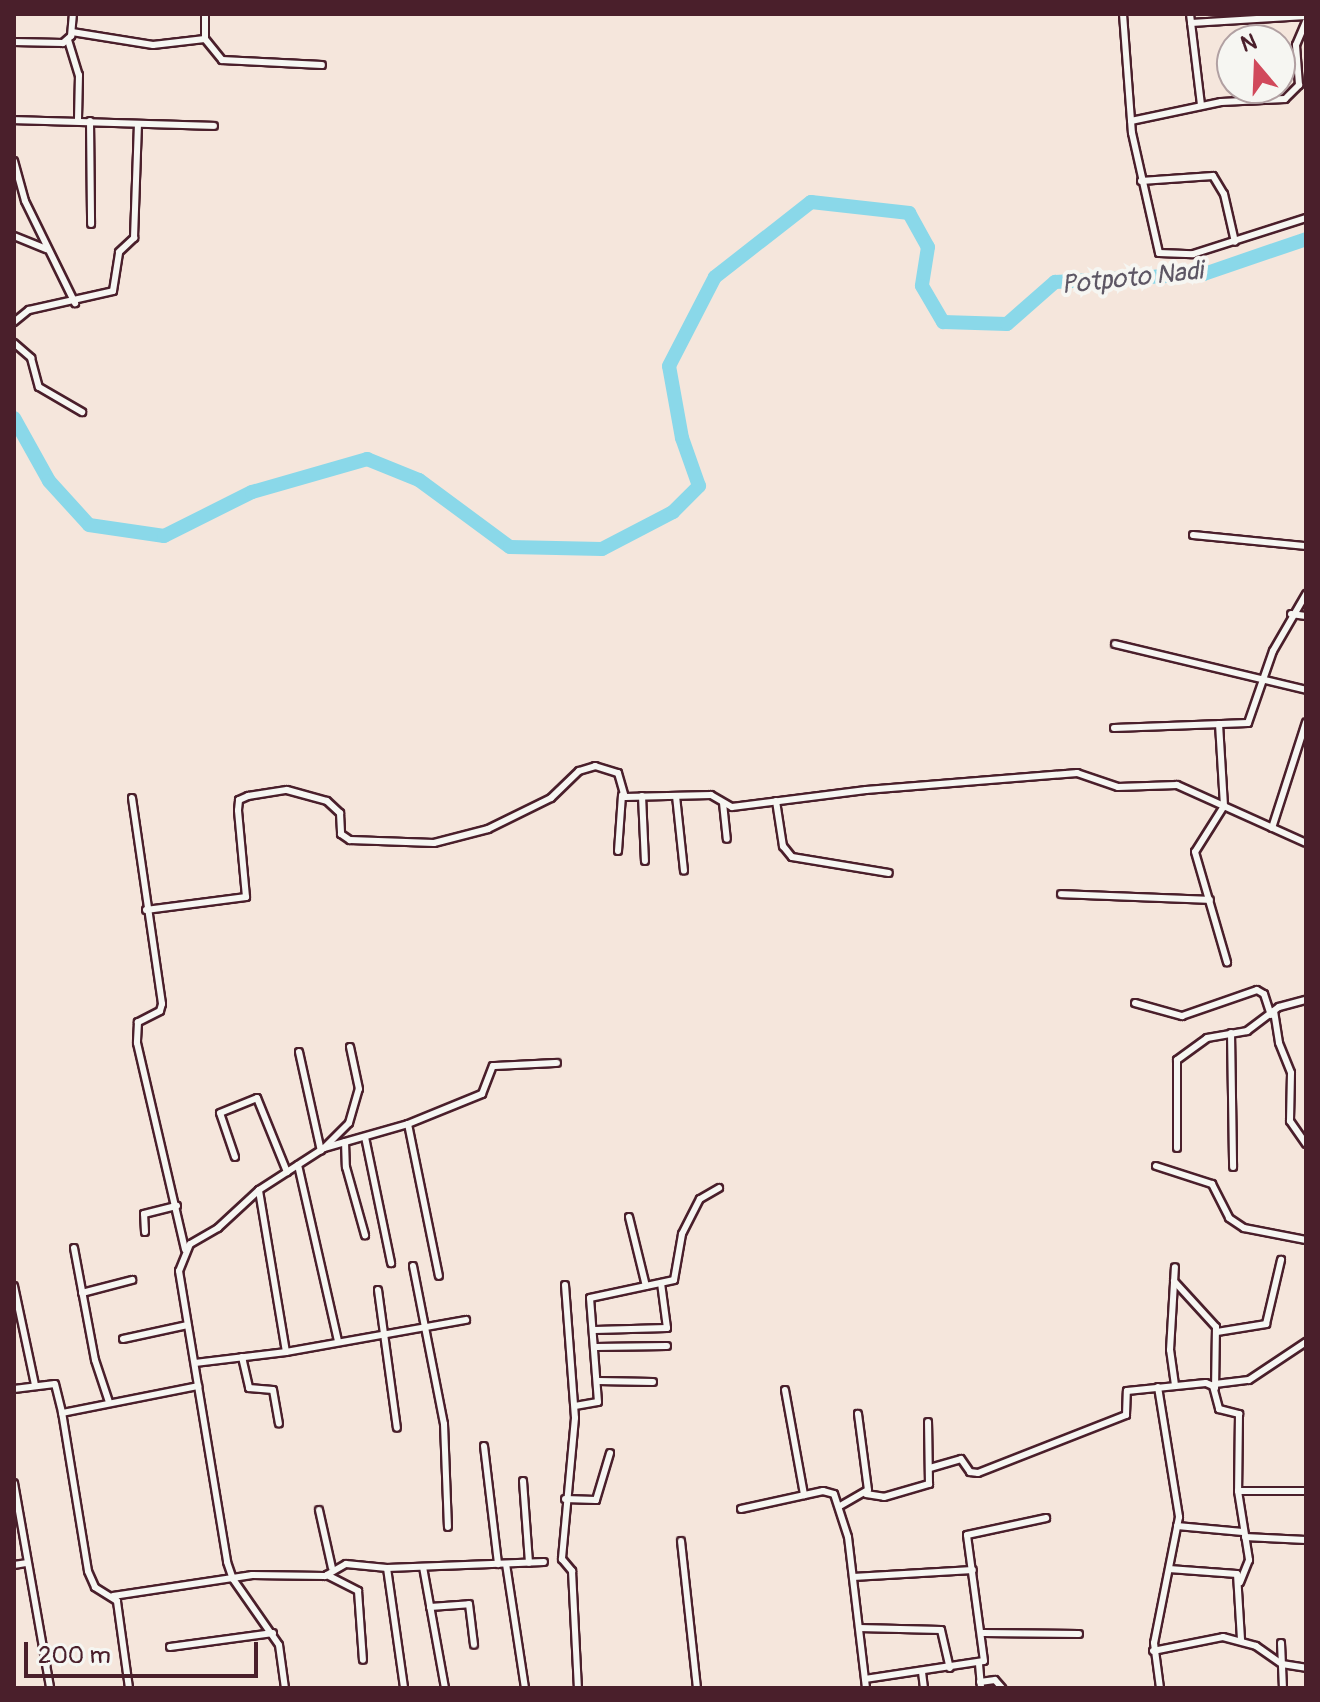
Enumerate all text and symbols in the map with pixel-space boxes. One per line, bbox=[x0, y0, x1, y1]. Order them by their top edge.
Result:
north arrow bbox=[1216, 24, 1296, 104]
text: N bbox=[1237, 28, 1260, 59]
water label: Potpoto Nadi bbox=[1060, 256, 1204, 302]
scale bar bbox=[28, 1626, 262, 1676]
text: 200 m bbox=[38, 1641, 111, 1670]

